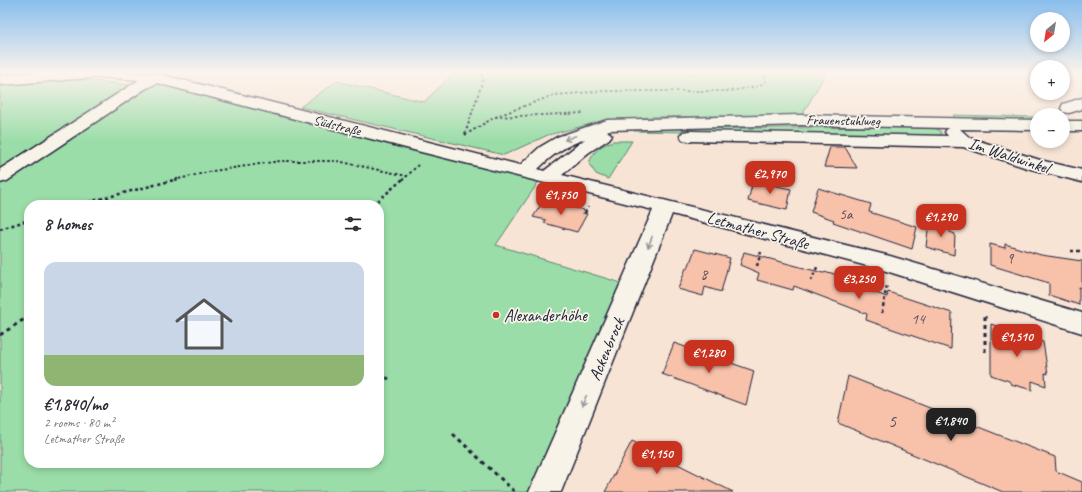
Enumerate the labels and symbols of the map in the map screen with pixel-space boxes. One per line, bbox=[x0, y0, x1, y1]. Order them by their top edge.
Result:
north arrow bbox=[1030, 12, 1070, 52]
street label: Südstraße bbox=[311, 111, 364, 140]
street label: Frauenstuhlweg bbox=[806, 111, 881, 130]
street label: Im Waldwinkel bbox=[966, 133, 1055, 179]
one-way arrow bbox=[565, 134, 577, 142]
pin: €2,970 bbox=[737, 161, 803, 195]
pin: €1,750 bbox=[528, 182, 594, 216]
pin: €1,290 bbox=[908, 204, 974, 238]
house number: 5a bbox=[839, 205, 854, 224]
street label: Letmather Straße bbox=[705, 207, 812, 255]
one-way arrow bbox=[646, 235, 654, 247]
house number: 9 bbox=[1007, 249, 1015, 268]
house number: 8 bbox=[701, 265, 709, 284]
pin: €3,250 bbox=[826, 266, 892, 300]
place label: Alexanderhöhe bbox=[504, 305, 588, 326]
marker: Alexanderhöhe bbox=[491, 310, 501, 320]
house number: 14 bbox=[911, 310, 926, 329]
street label: Ackenbrock bbox=[584, 313, 630, 384]
pin: €1,510 bbox=[984, 324, 1050, 358]
pin: €1,280 bbox=[676, 340, 742, 374]
one-way arrow bbox=[580, 394, 588, 406]
pin: €1,840 bbox=[918, 408, 984, 442]
house number: 5 bbox=[888, 410, 897, 432]
pin: €1,150 bbox=[624, 441, 690, 475]

